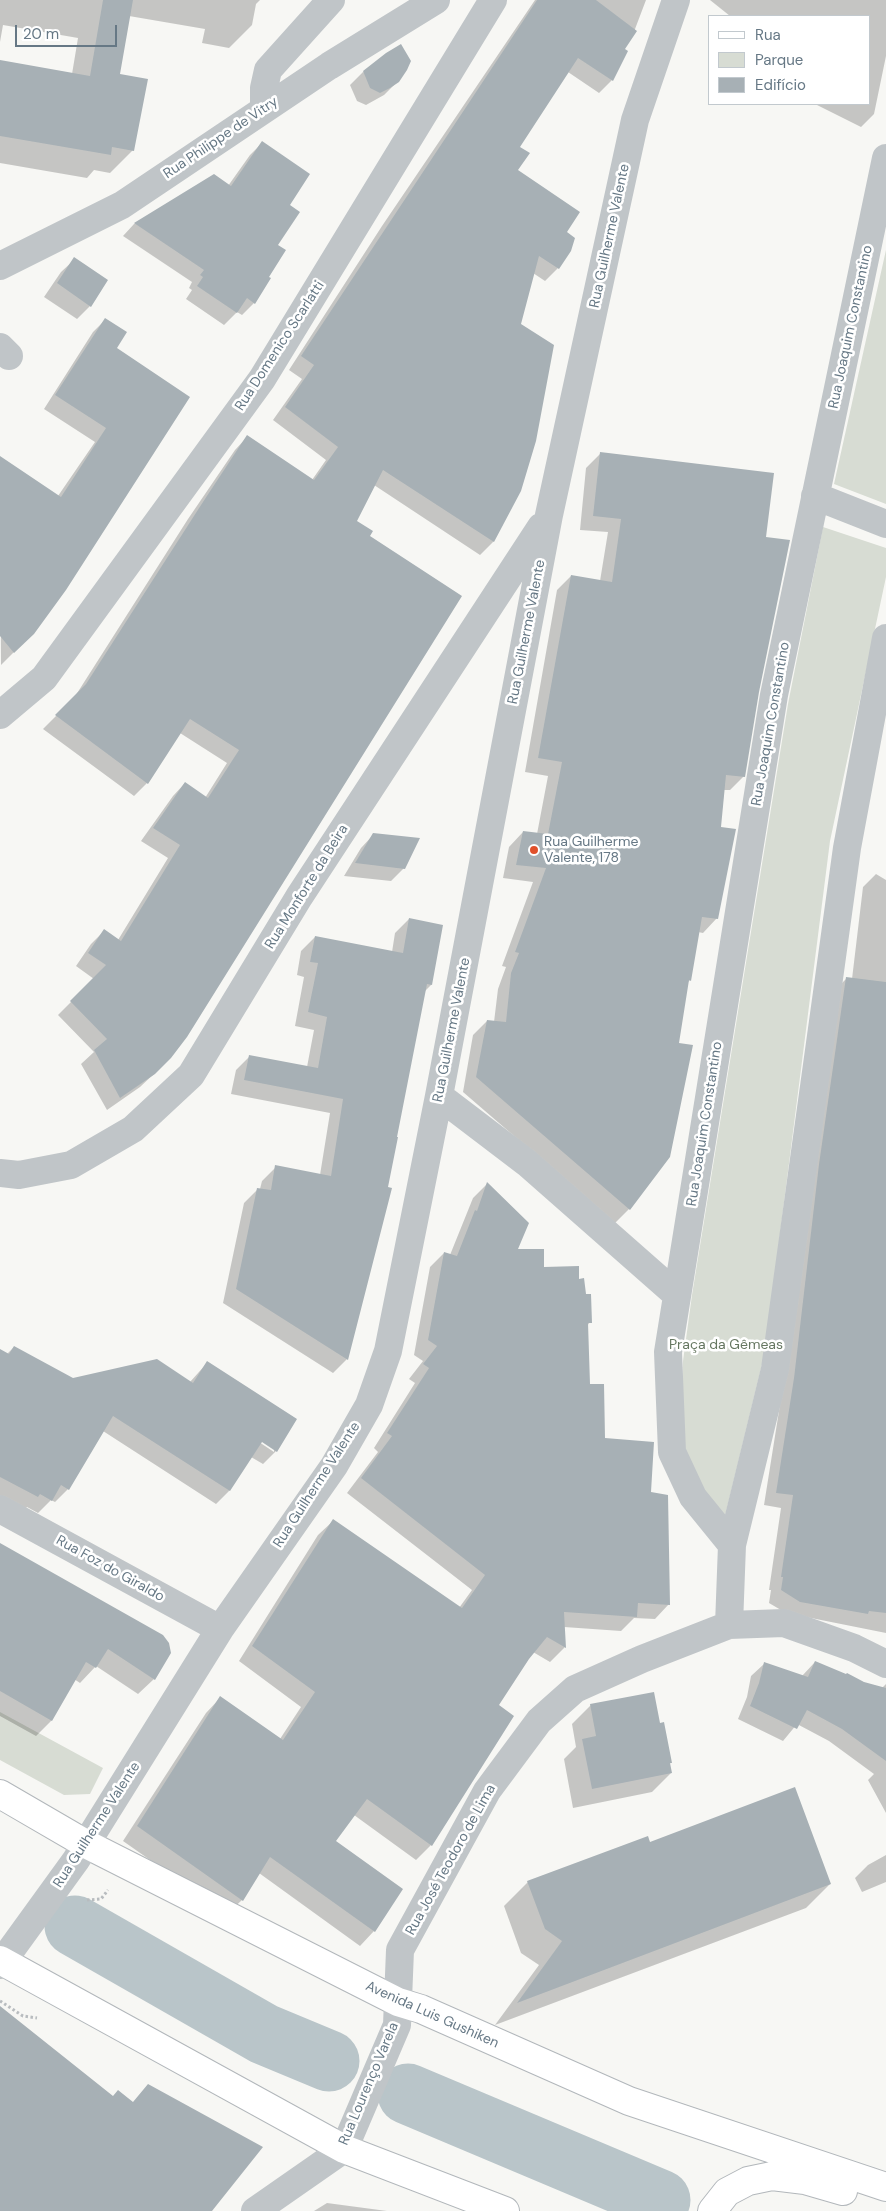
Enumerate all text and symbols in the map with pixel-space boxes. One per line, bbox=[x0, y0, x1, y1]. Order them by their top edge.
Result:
scale bar bbox=[18, 15, 120, 47]
legend bbox=[708, 15, 871, 105]
text: 20 m bbox=[23, 24, 59, 44]
text: Rua bbox=[755, 25, 781, 45]
text: Parque bbox=[755, 50, 803, 70]
text: Edifício bbox=[755, 75, 806, 95]
street label: Rua Philippe de Vitry bbox=[161, 93, 281, 183]
street label: Rua Guilherme Valente bbox=[587, 163, 633, 309]
street label: Rua Joaquim Constantino bbox=[825, 244, 877, 410]
street label: Rua Domenico Scarlatti bbox=[232, 278, 328, 414]
street label: Rua Guilherme Valente bbox=[505, 558, 549, 706]
street label: Rua Joaquim Constantino bbox=[748, 641, 794, 807]
street label: Rua Monforte da Beira bbox=[262, 822, 352, 952]
place label: Rua Guilherme Valente, 178 bbox=[544, 834, 638, 866]
marker: Rua Guilherme Valente, 178 bbox=[528, 844, 540, 856]
street label: Rua Guilherme Valente bbox=[430, 956, 474, 1104]
street label: Rua Joaquim Constantino bbox=[684, 1041, 726, 1207]
park label: Praça da Gêmeas bbox=[669, 1337, 783, 1353]
street label: Rua Guilherme Valente bbox=[270, 1419, 364, 1551]
street label: Rua Foz do Giraldo bbox=[53, 1532, 167, 1606]
street label: Rua Guilherme Valente bbox=[50, 1759, 144, 1891]
street label: Rua José Teodoro de Lima bbox=[402, 1782, 500, 1938]
street label: Avenida Luis Gushiken bbox=[363, 1978, 501, 2052]
street label: Rua Lourenço Varela bbox=[336, 2020, 402, 2148]

